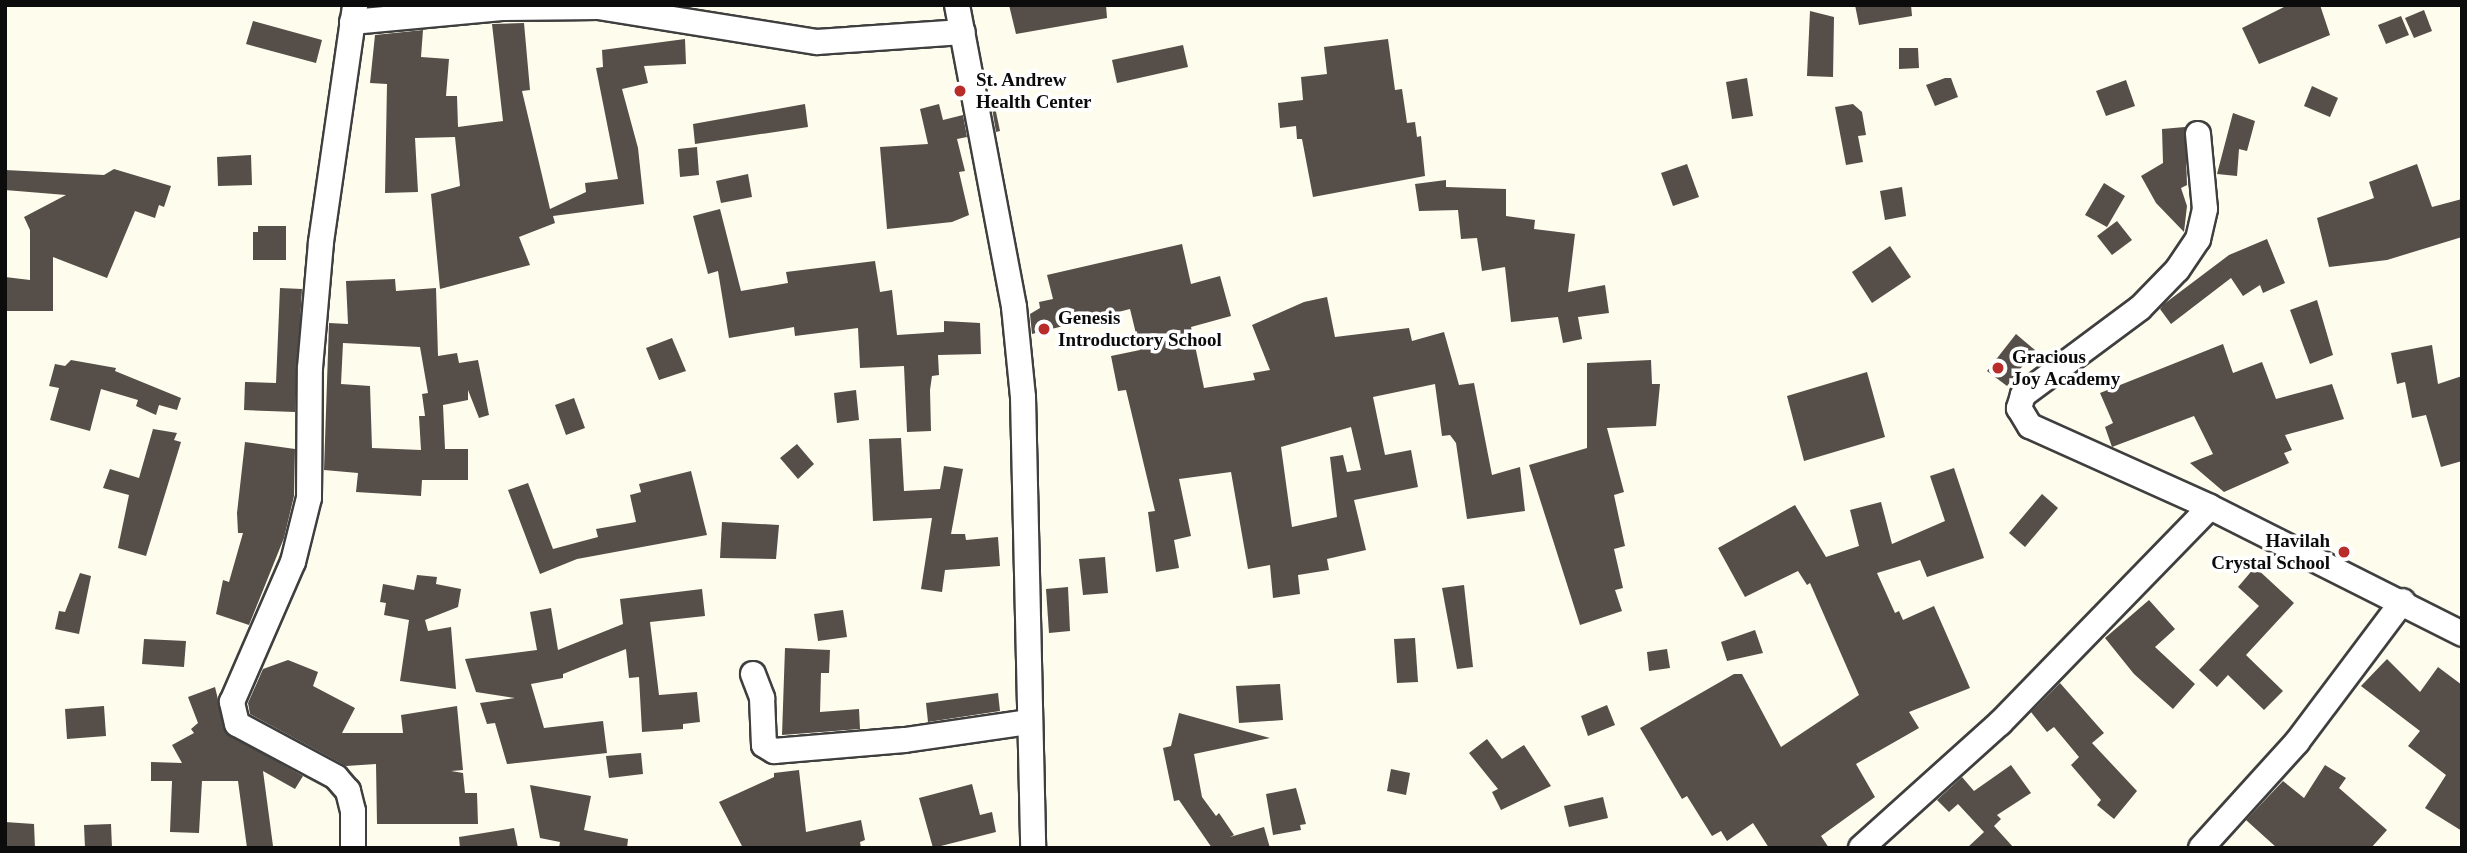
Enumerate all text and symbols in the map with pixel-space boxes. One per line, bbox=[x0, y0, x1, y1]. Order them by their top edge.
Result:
place label: St. Andrew Health Center bbox=[976, 69, 1092, 113]
marker: St. Andrew Health Center bbox=[950, 81, 970, 101]
place label: Genesis Introductory School bbox=[1058, 307, 1222, 351]
marker: Genesis Introductory School bbox=[1036, 321, 1052, 337]
place label: Gracious Joy Academy bbox=[2012, 346, 2121, 390]
marker: Gracious Joy Academy bbox=[1990, 360, 2006, 376]
place label: Havilah Crystal School bbox=[2211, 530, 2330, 574]
marker: Havilah Crystal School bbox=[2336, 544, 2352, 560]

